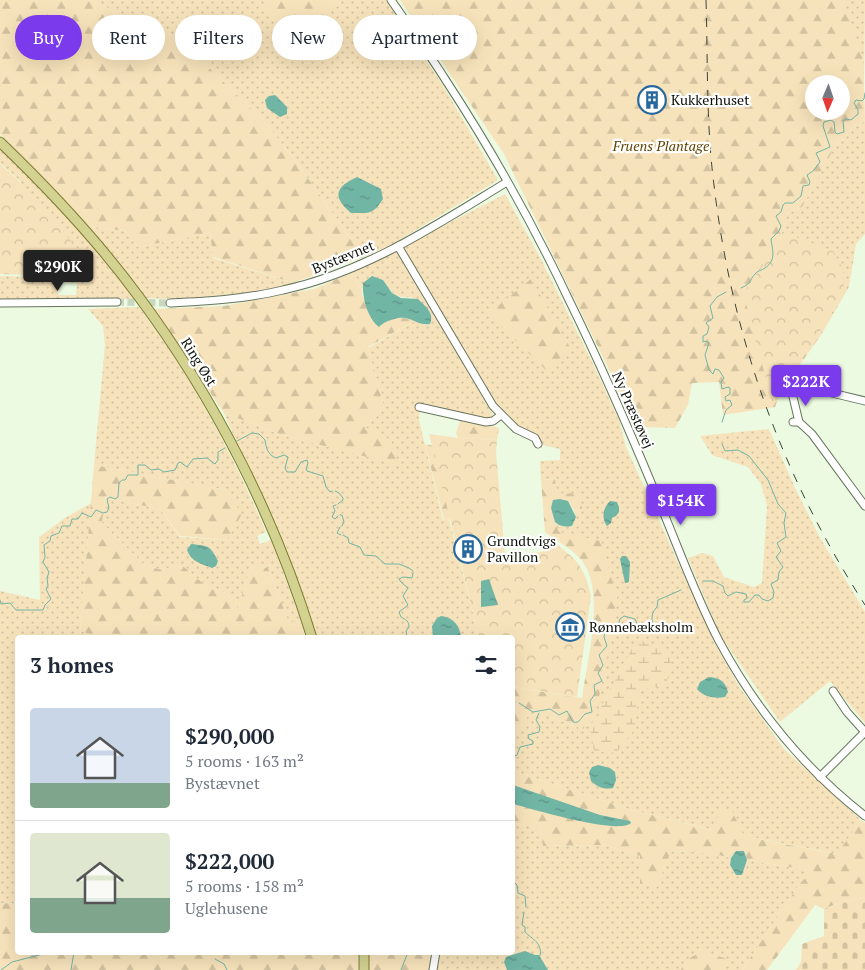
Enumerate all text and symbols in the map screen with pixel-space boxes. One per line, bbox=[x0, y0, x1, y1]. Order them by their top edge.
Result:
chip: Buy bbox=[15, 15, 82, 60]
chip: Rent bbox=[92, 15, 165, 60]
chip: Filters bbox=[175, 15, 262, 60]
chip: New bbox=[272, 15, 343, 60]
chip: Apartment bbox=[353, 15, 477, 60]
north arrow bbox=[805, 75, 850, 120]
map controls bbox=[805, 75, 850, 120]
building icon: Kukkerhuset bbox=[637, 85, 667, 115]
place label: Kukkerhuset bbox=[671, 90, 750, 109]
park label: Fruens Plantage bbox=[612, 136, 710, 155]
street label: Bystævnet bbox=[309, 235, 377, 278]
pin: $290K bbox=[23, 250, 93, 292]
text: $290K bbox=[34, 255, 82, 277]
street label: Ring Øst bbox=[177, 334, 222, 390]
pin: $222K bbox=[771, 364, 841, 407]
street label: Ny Præstøvej bbox=[608, 368, 659, 451]
text: $222K bbox=[782, 370, 830, 392]
pin: $154K bbox=[646, 484, 716, 526]
text: $154K bbox=[657, 489, 705, 511]
place label: Grundtvigs Pavillon bbox=[487, 531, 556, 566]
building icon: Grundtvigs Pavillon bbox=[453, 534, 483, 564]
museum icon: Rønnebæksholm bbox=[555, 612, 585, 642]
place label: Rønnebæksholm bbox=[589, 617, 693, 636]
text: 3 homes bbox=[30, 651, 114, 679]
icon: filters bbox=[472, 651, 500, 679]
text: $290,000 bbox=[185, 722, 274, 750]
icon: home bbox=[70, 728, 130, 788]
text: 5 rooms · 163 m² bbox=[185, 750, 304, 772]
text: Bystævnet bbox=[185, 772, 260, 794]
text: $222,000 bbox=[185, 847, 274, 875]
icon: home bbox=[70, 853, 130, 913]
text: 5 rooms · 158 m² bbox=[185, 875, 304, 897]
text: Uglehusene bbox=[185, 897, 268, 919]

